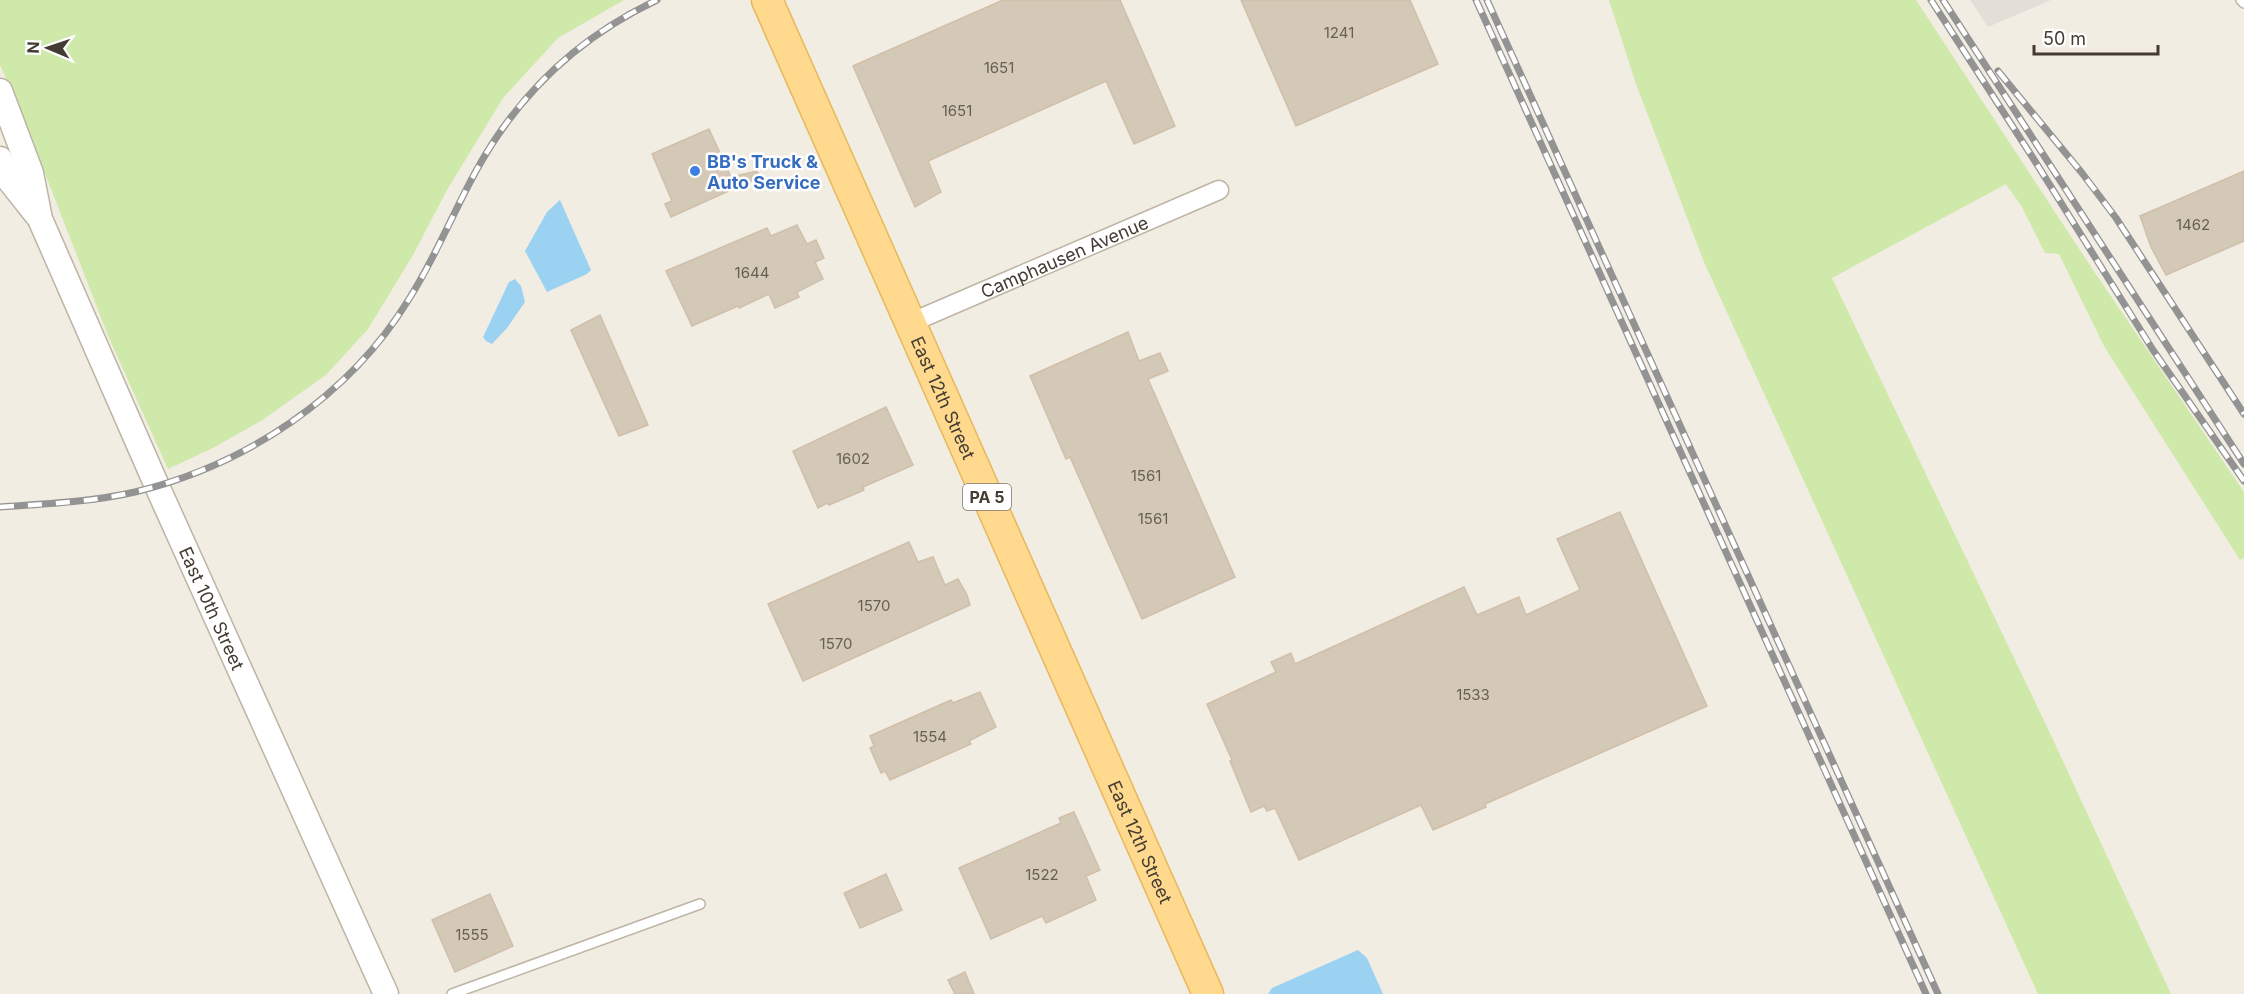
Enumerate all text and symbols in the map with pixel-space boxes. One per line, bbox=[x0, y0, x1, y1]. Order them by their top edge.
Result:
north arrow bbox=[18, 18, 78, 78]
scale bar bbox=[2034, 18, 2158, 56]
house number: 1241 bbox=[1324, 23, 1354, 42]
text: 50 m bbox=[2043, 28, 2086, 49]
text: N bbox=[23, 41, 43, 54]
house number: 1651 bbox=[984, 58, 1014, 77]
house number: 1651 bbox=[942, 101, 972, 120]
place label: BB's Truck & Auto Service bbox=[707, 151, 821, 193]
marker: BB's Truck & Auto Service bbox=[688, 164, 702, 178]
street label: Camphausen Avenue bbox=[977, 211, 1151, 302]
house number: 1462 bbox=[2176, 215, 2210, 234]
house number: 1644 bbox=[735, 263, 769, 282]
street label: East 12th Street bbox=[907, 333, 980, 462]
house number: 1602 bbox=[836, 449, 870, 468]
house number: 1561 bbox=[1131, 466, 1161, 485]
road number: PA 5 bbox=[963, 484, 1011, 510]
house number: 1561 bbox=[1138, 509, 1168, 528]
street label: East 10th Street bbox=[175, 543, 249, 673]
house number: 1570 bbox=[858, 596, 890, 615]
house number: 1570 bbox=[820, 634, 852, 653]
house number: 1533 bbox=[1456, 685, 1490, 704]
house number: 1554 bbox=[913, 727, 947, 746]
street label: East 12th Street bbox=[1104, 777, 1177, 907]
house number: 1522 bbox=[1025, 865, 1059, 884]
house number: 1555 bbox=[455, 925, 489, 944]

